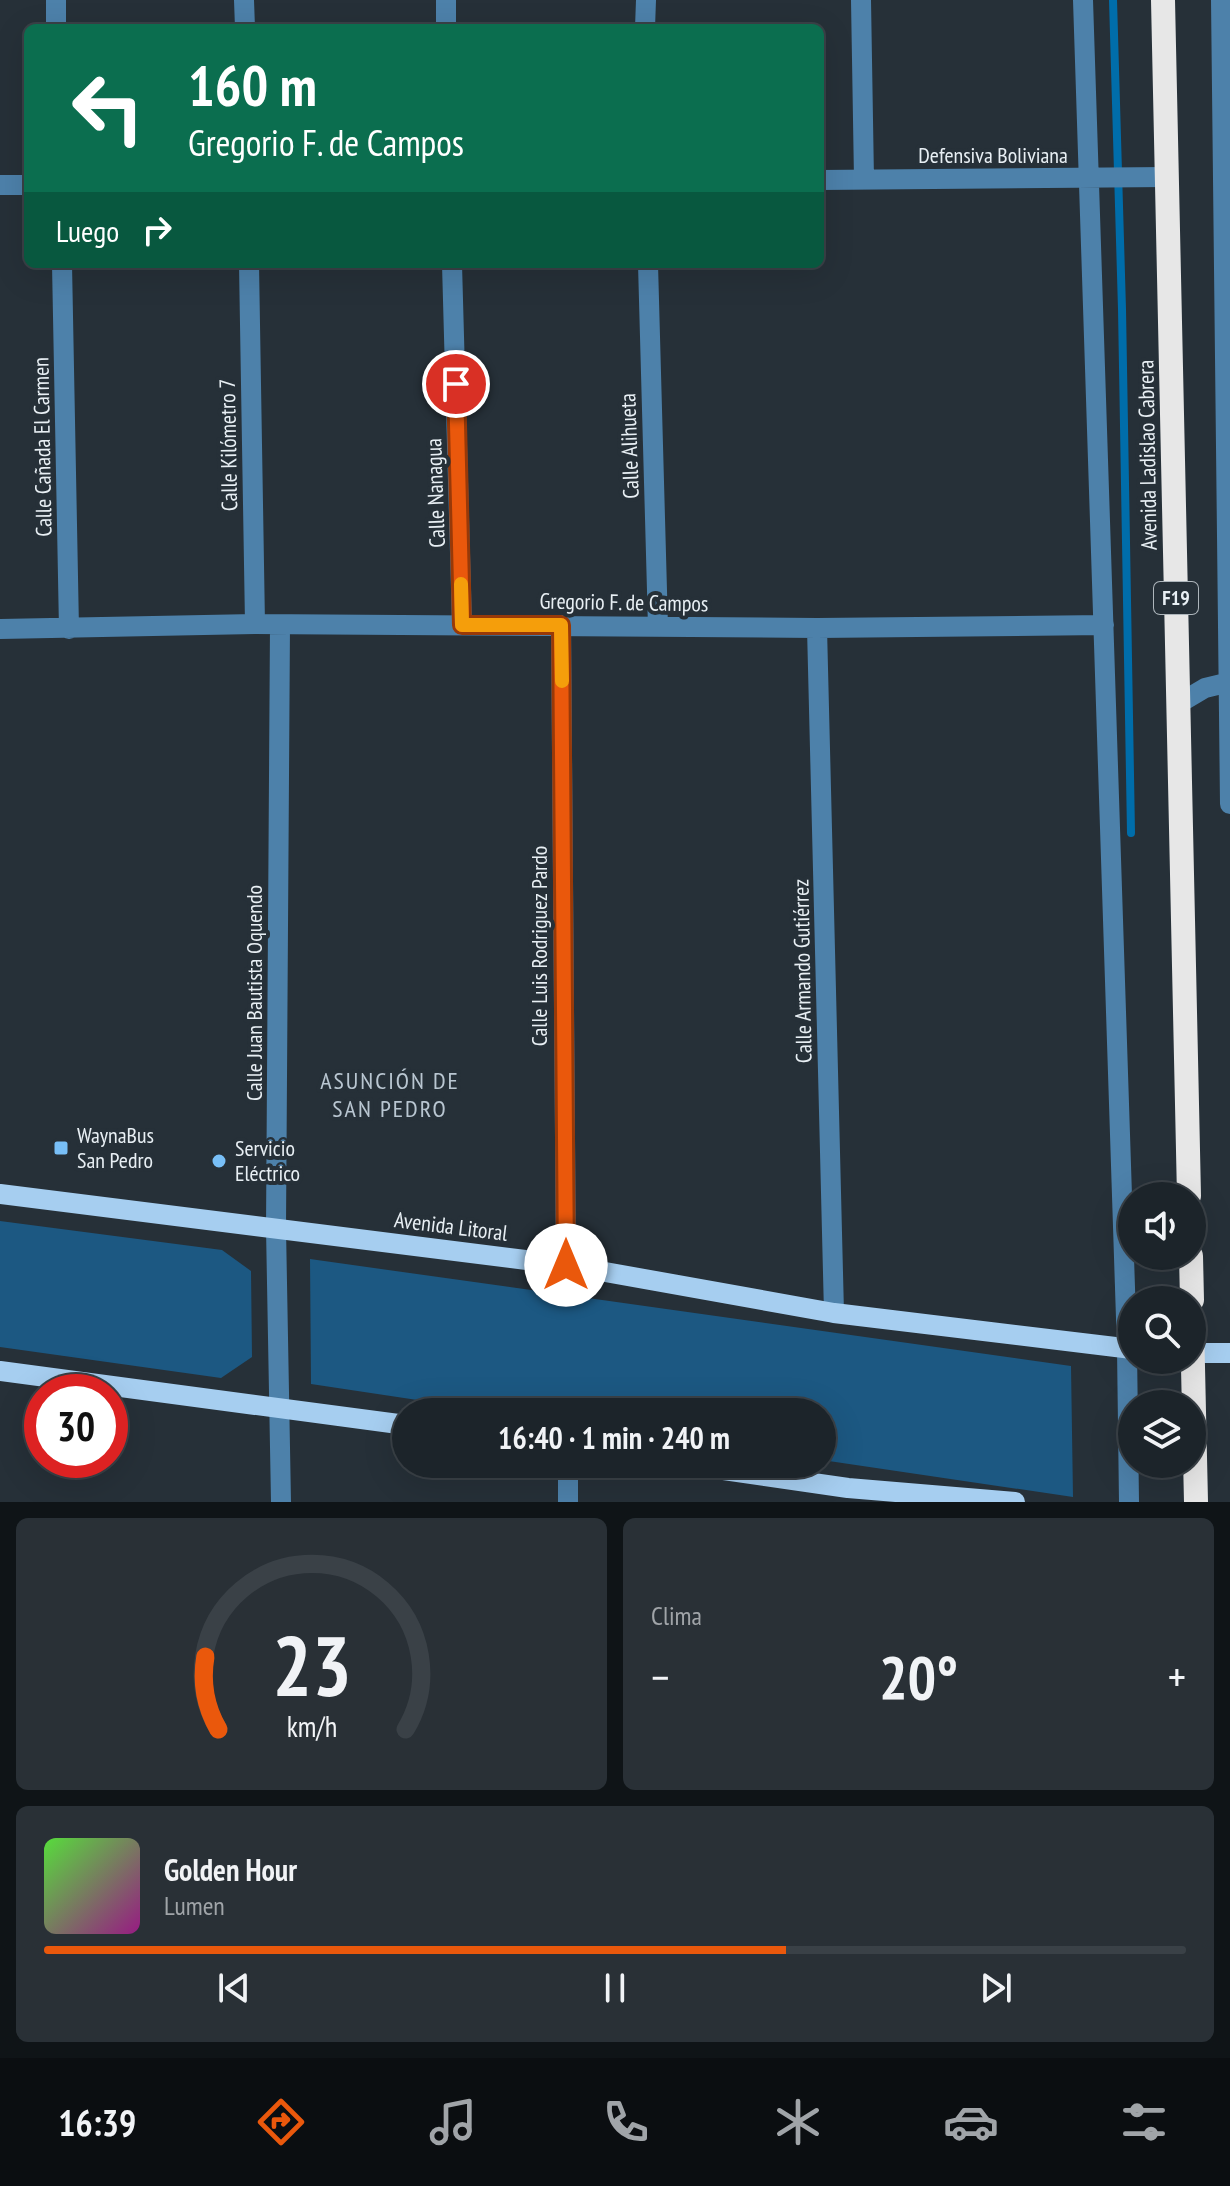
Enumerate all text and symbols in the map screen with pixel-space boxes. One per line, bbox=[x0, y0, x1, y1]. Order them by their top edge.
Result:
text: 160 m bbox=[188, 49, 317, 121]
icon: left bbox=[56, 56, 160, 160]
text: Gregorio F. de Campos bbox=[188, 119, 464, 166]
street label: Defensiva Boliviana bbox=[918, 141, 1068, 169]
icon: right bbox=[135, 208, 179, 252]
text: Luego bbox=[56, 211, 119, 250]
pin bbox=[422, 350, 490, 418]
street label: Calle Cañada El Carmen bbox=[26, 357, 58, 537]
street label: Avenida Ladislao Cabrera bbox=[1131, 360, 1163, 550]
icon: arrive bbox=[434, 362, 478, 406]
street label: Calle Kilómetro 7 bbox=[213, 379, 243, 511]
street label: Calle Alihueta bbox=[613, 393, 645, 499]
street label: Calle Nanagua bbox=[419, 438, 451, 548]
road number: F19 bbox=[1154, 582, 1198, 614]
street label: Gregorio F. de Campos bbox=[539, 587, 709, 617]
street label: Calle Luis Rodriguez Pardo bbox=[525, 846, 553, 1046]
street label: Calle Armando Gutiérrez bbox=[786, 879, 818, 1063]
street label: Calle Juan Bautista Oquendo bbox=[240, 885, 268, 1101]
district label: ASUNCIÓN DE SAN PEDRO bbox=[320, 1065, 460, 1124]
place label: WaynaBus San Pedro bbox=[77, 1121, 154, 1174]
place label: Servicio Eléctrico bbox=[235, 1134, 300, 1187]
marker: WaynaBus San Pedro bbox=[52, 1139, 70, 1157]
marker: Servicio Eléctrico bbox=[210, 1152, 228, 1170]
map controls bbox=[1118, 1182, 1206, 1478]
button: sound bbox=[1118, 1182, 1206, 1270]
street label: Avenida Litoral bbox=[393, 1205, 510, 1247]
position arrow bbox=[524, 1223, 608, 1307]
button: search bbox=[1118, 1286, 1206, 1374]
speed limit sign: 30 bbox=[24, 1374, 128, 1478]
button: layers bbox=[1118, 1390, 1206, 1478]
text: 16:40 · 1 min · 240 m bbox=[498, 1418, 730, 1457]
text: Clima bbox=[651, 1599, 702, 1632]
text: 23 bbox=[272, 1611, 351, 1719]
text: 20° bbox=[879, 1638, 958, 1716]
text: − bbox=[651, 1648, 669, 1705]
text: + bbox=[1168, 1648, 1186, 1705]
text: km/h bbox=[286, 1708, 337, 1745]
text: Golden Hour bbox=[164, 1850, 297, 1889]
text: Lumen bbox=[164, 1889, 225, 1922]
icon: previous bbox=[212, 1966, 256, 2010]
icon: pause bbox=[593, 1966, 637, 2010]
icon: next bbox=[974, 1966, 1018, 2010]
icon: directions bbox=[253, 2094, 309, 2150]
icon: music bbox=[425, 2094, 481, 2150]
icon: phone bbox=[598, 2094, 654, 2150]
icon: climate bbox=[770, 2094, 826, 2150]
icon: car bbox=[943, 2094, 999, 2150]
icon: filters bbox=[1116, 2094, 1172, 2150]
text: 16:39 bbox=[58, 2099, 136, 2146]

